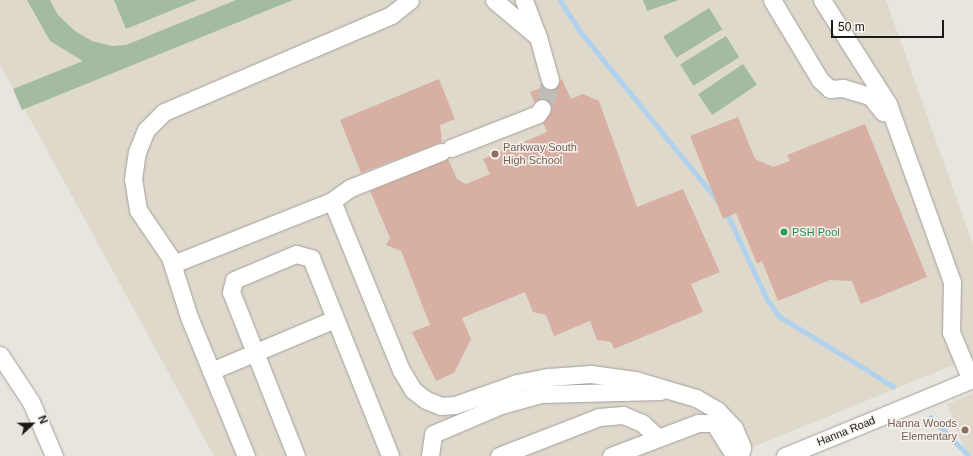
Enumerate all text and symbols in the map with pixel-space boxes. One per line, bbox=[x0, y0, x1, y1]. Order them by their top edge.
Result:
scale bar bbox=[833, 12, 946, 38]
text: 50 m bbox=[838, 20, 865, 34]
place label: Parkway South High School bbox=[503, 141, 577, 167]
marker: Parkway South High School bbox=[490, 149, 500, 159]
place label: PSH Pool bbox=[792, 225, 840, 239]
marker: PSH Pool bbox=[779, 227, 789, 237]
north arrow bbox=[12, 404, 52, 444]
street label: Hanna Road bbox=[815, 413, 877, 449]
text: N bbox=[36, 414, 50, 425]
place label: Hanna Woods Elementary bbox=[887, 417, 957, 443]
marker: Hanna Woods Elementary bbox=[960, 425, 970, 435]

